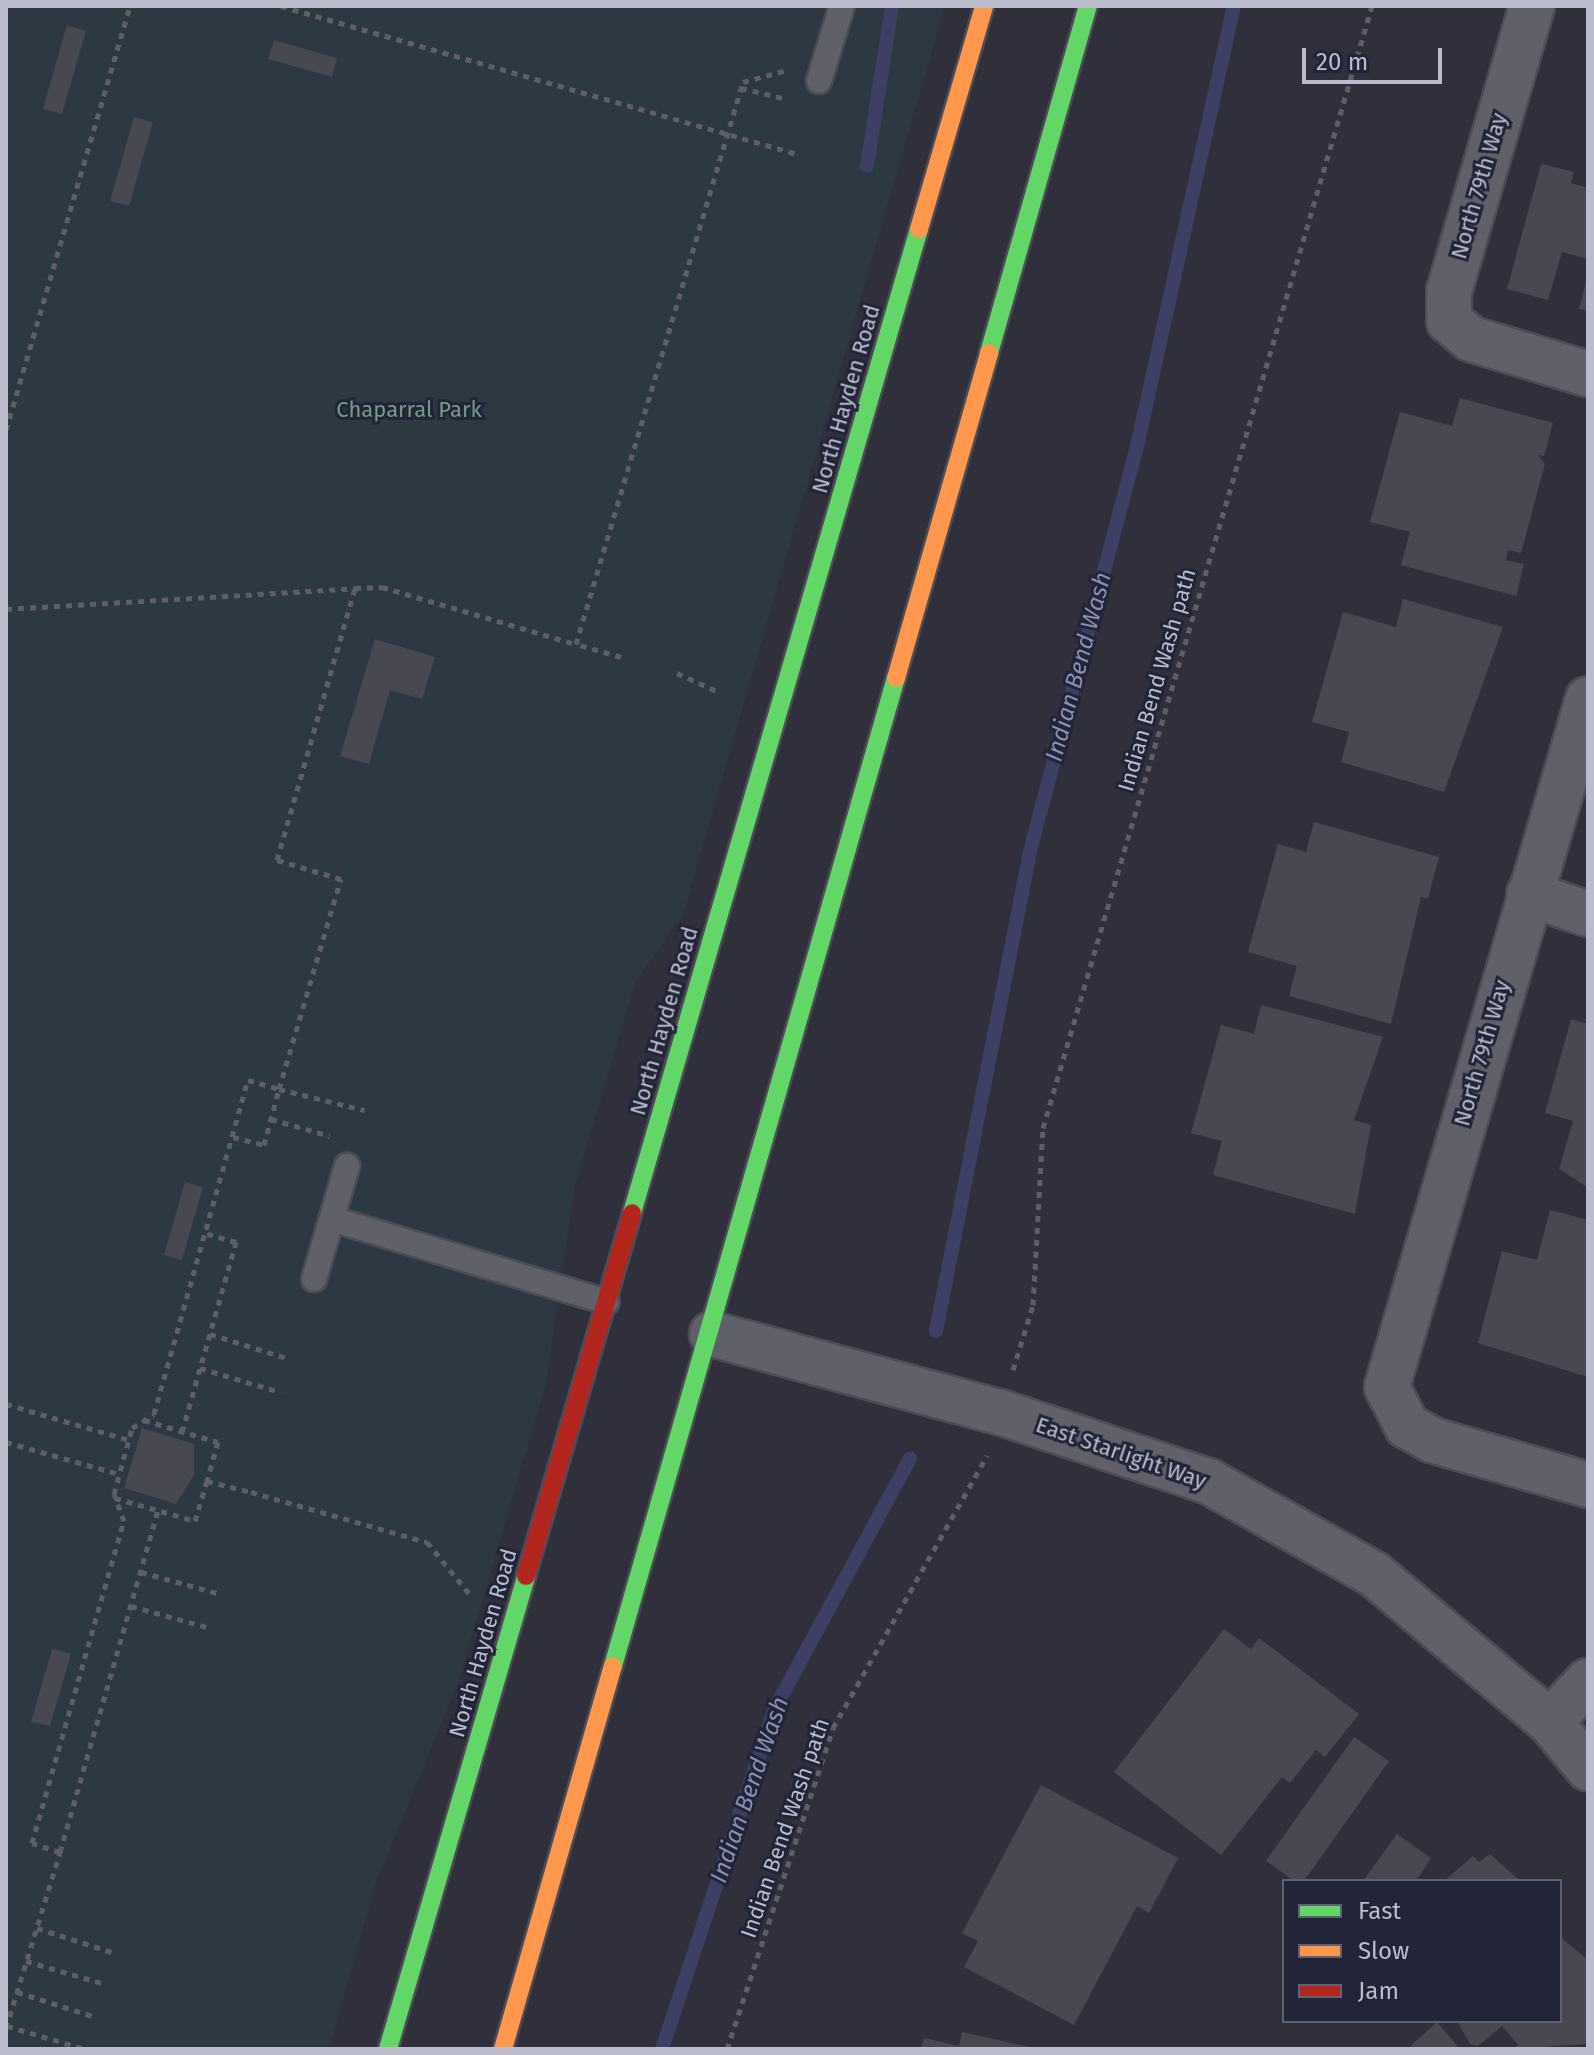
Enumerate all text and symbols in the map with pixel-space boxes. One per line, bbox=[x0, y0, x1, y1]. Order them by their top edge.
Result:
scale bar bbox=[1306, 32, 1446, 82]
text: 20 m bbox=[1316, 48, 1368, 76]
street label: North 79th Way bbox=[1446, 110, 1512, 262]
street label: North Hayden Road bbox=[806, 302, 886, 496]
park label: Chaparral Park bbox=[336, 397, 482, 423]
street label: Indian Bend Wash path bbox=[1113, 566, 1201, 794]
water label: Indian Bend Wash bbox=[1040, 569, 1118, 765]
street label: North Hayden Road bbox=[624, 924, 704, 1118]
street label: North 79th Way bbox=[1449, 977, 1515, 1129]
street label: East Starlight Way bbox=[1032, 1412, 1210, 1494]
street label: North Hayden Road bbox=[443, 1546, 523, 1740]
water label: Indian Bend Wash bbox=[705, 1693, 795, 1887]
street label: Indian Bend Wash path bbox=[735, 1715, 835, 1941]
legend bbox=[1282, 1879, 1562, 2023]
text: Fast bbox=[1358, 1897, 1401, 1925]
text: Slow bbox=[1358, 1937, 1409, 1965]
text: Jam bbox=[1358, 1977, 1399, 2005]

